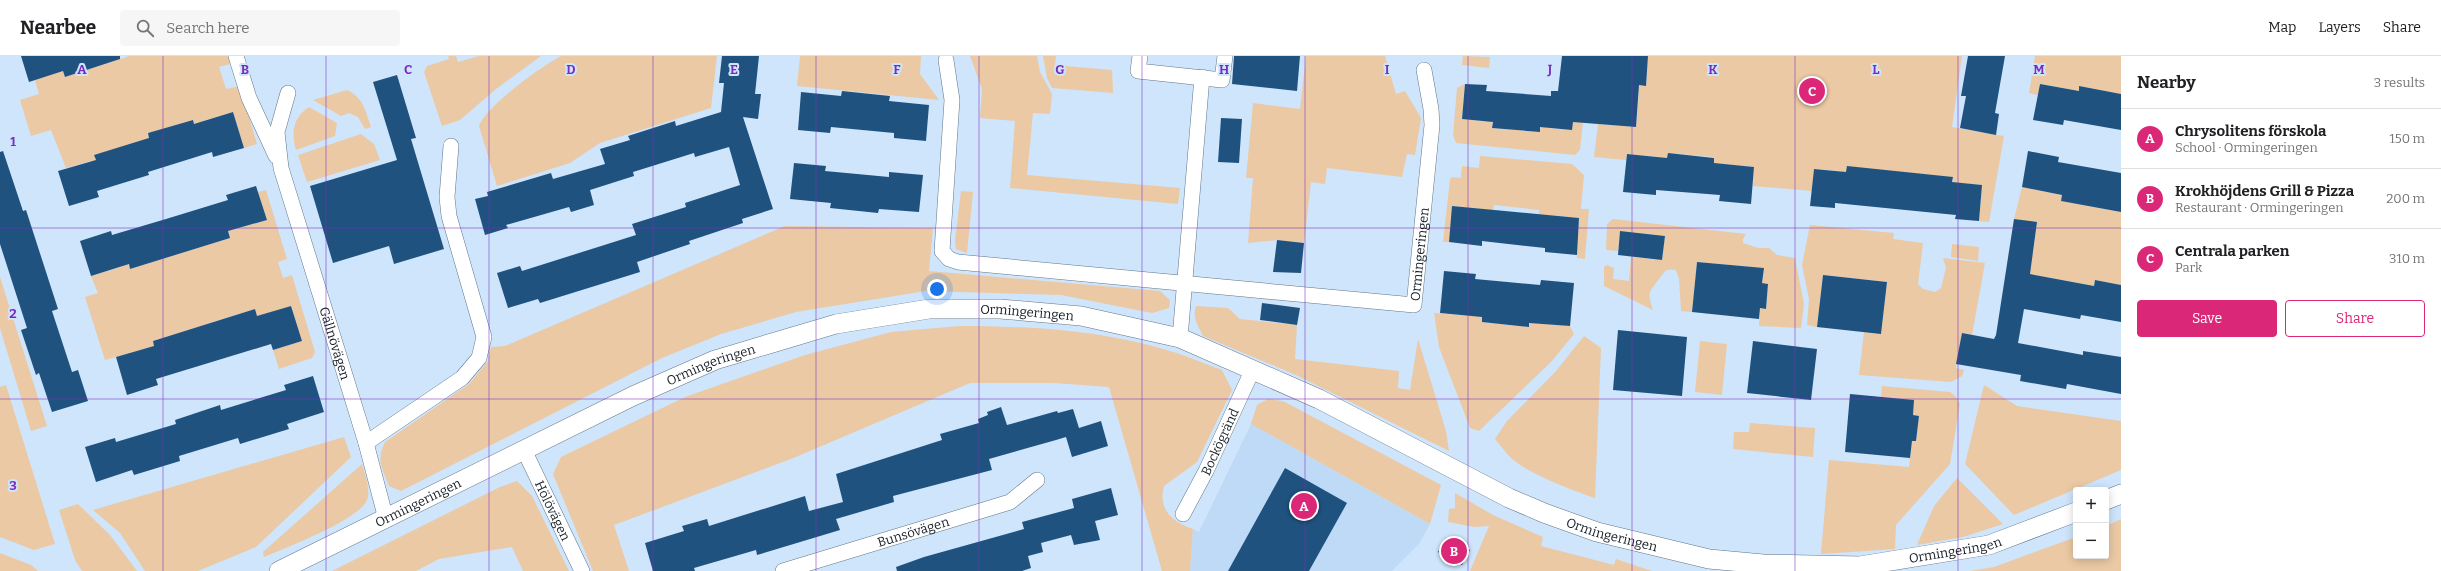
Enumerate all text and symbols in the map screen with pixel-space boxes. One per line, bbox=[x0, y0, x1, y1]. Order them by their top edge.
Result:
search box bbox=[120, 10, 400, 46]
text: Nearbee bbox=[20, 16, 96, 39]
icon: search bbox=[134, 17, 156, 39]
text: Search here bbox=[166, 19, 250, 37]
text: Map bbox=[2268, 19, 2296, 36]
text: Layers bbox=[2318, 19, 2361, 36]
text: Share bbox=[2383, 19, 2421, 36]
text: A bbox=[77, 62, 87, 77]
text: B bbox=[241, 62, 249, 77]
text: C bbox=[404, 62, 412, 77]
text: D bbox=[566, 62, 576, 77]
text: E bbox=[730, 62, 738, 77]
text: F bbox=[893, 62, 901, 77]
text: G bbox=[1055, 62, 1065, 77]
text: H bbox=[1219, 62, 1229, 77]
text: I bbox=[1385, 62, 1390, 77]
text: J bbox=[1547, 62, 1553, 77]
text: K bbox=[1708, 62, 1718, 77]
text: L bbox=[1872, 62, 1880, 77]
text: M bbox=[2033, 62, 2045, 77]
text: Nearby bbox=[2137, 72, 2196, 93]
text: 3 results bbox=[2374, 75, 2425, 90]
pin: C bbox=[1799, 76, 1825, 106]
text: Chrysolitens förskola bbox=[2175, 122, 2327, 140]
text: A bbox=[2145, 131, 2155, 146]
text: 150 m bbox=[2389, 131, 2425, 146]
text: 1 bbox=[10, 134, 16, 149]
text: School · Ormingeringen bbox=[2175, 140, 2318, 155]
text: Krokhöjdens Grill & Pizza bbox=[2175, 182, 2354, 200]
text: B bbox=[2146, 191, 2154, 206]
text: 200 m bbox=[2386, 191, 2425, 206]
text: Restaurant · Ormingeringen bbox=[2175, 200, 2344, 215]
street label: Ormingeringen bbox=[1407, 206, 1431, 302]
text: Centrala parken bbox=[2175, 242, 2289, 260]
text: C bbox=[2146, 251, 2154, 266]
text: 310 m bbox=[2389, 251, 2425, 266]
text: Park bbox=[2175, 260, 2202, 275]
your location bbox=[927, 279, 947, 299]
button: Save bbox=[2137, 300, 2277, 337]
button: Share bbox=[2285, 300, 2425, 337]
street label: Ormingeringen bbox=[980, 301, 1075, 323]
street label: Gällnövägen bbox=[317, 305, 354, 382]
text: 2 bbox=[9, 306, 17, 321]
street label: Ormingeringen bbox=[664, 341, 758, 388]
street label: Bockögränd bbox=[1198, 406, 1242, 478]
street label: Ormingeringen bbox=[373, 474, 464, 530]
text: 3 bbox=[9, 478, 17, 493]
street label: Hölövägen bbox=[532, 478, 574, 544]
map controls bbox=[2073, 487, 2109, 559]
button: + bbox=[2073, 487, 2109, 523]
pin: A bbox=[1291, 491, 1317, 521]
street label: Bunsövägen bbox=[875, 513, 951, 549]
street label: Ormingeringen bbox=[1564, 514, 1660, 554]
button: − bbox=[2073, 523, 2109, 559]
street label: Ormingeringen bbox=[1908, 533, 2004, 565]
pin: B bbox=[1441, 536, 1467, 566]

